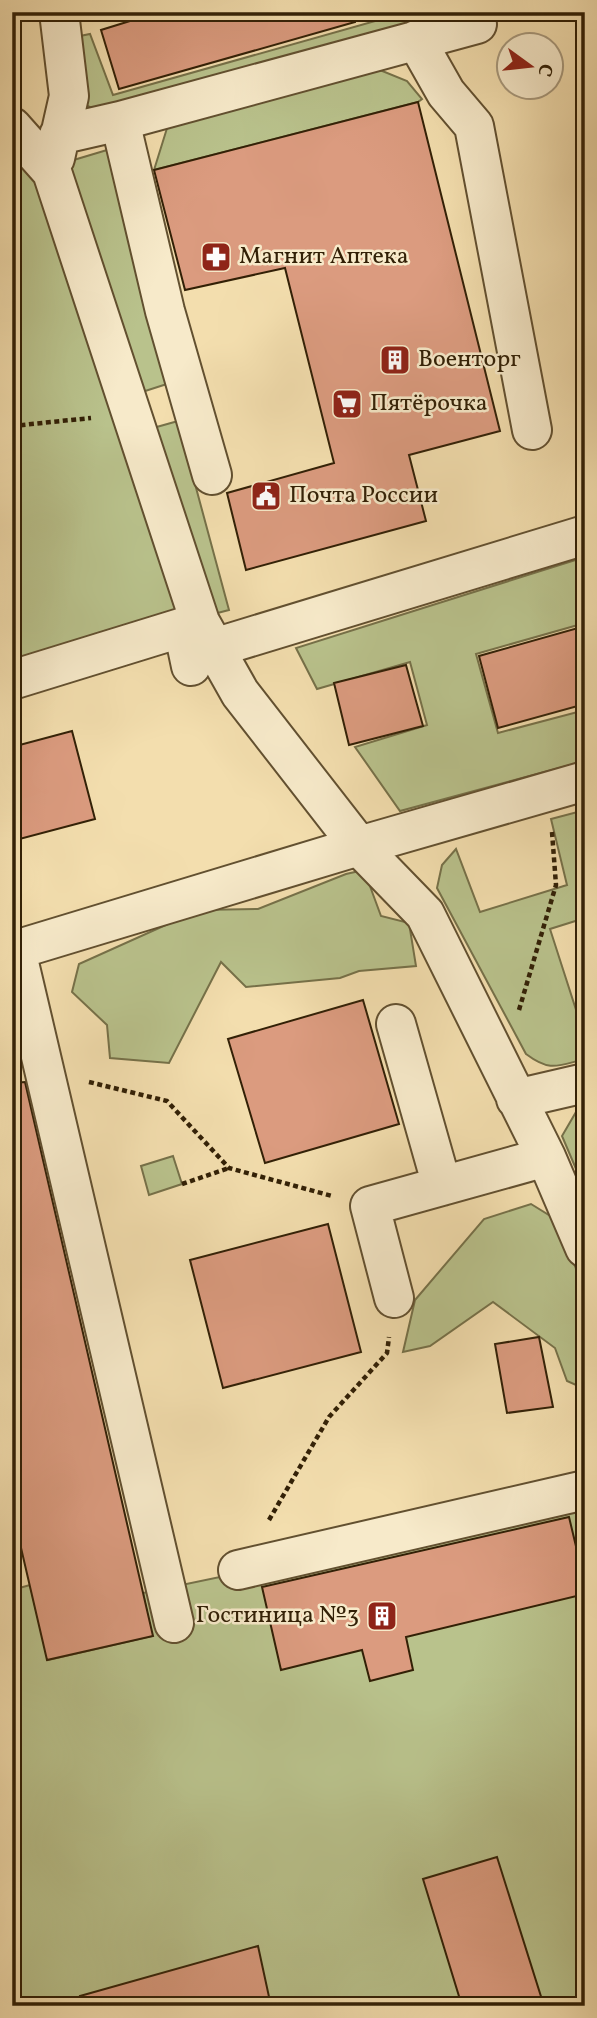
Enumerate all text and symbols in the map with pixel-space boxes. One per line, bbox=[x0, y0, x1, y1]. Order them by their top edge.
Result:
north arrow bbox=[496, 32, 566, 102]
text: С bbox=[530, 61, 559, 79]
pharmacy icon: Магнит Аптека bbox=[199, 240, 233, 274]
place label: Магнит Аптека bbox=[239, 240, 409, 274]
building icon: Военторг bbox=[378, 343, 412, 377]
place label: Военторг bbox=[418, 343, 521, 377]
supermarket icon: Пятёрочка bbox=[330, 387, 364, 421]
place label: Пятёрочка bbox=[370, 387, 488, 421]
public building icon: Почта России bbox=[249, 479, 283, 513]
place label: Почта России bbox=[289, 479, 438, 513]
place label: Гостиница №3 bbox=[196, 1599, 359, 1633]
building icon: Гостиница №3 bbox=[365, 1599, 399, 1633]

